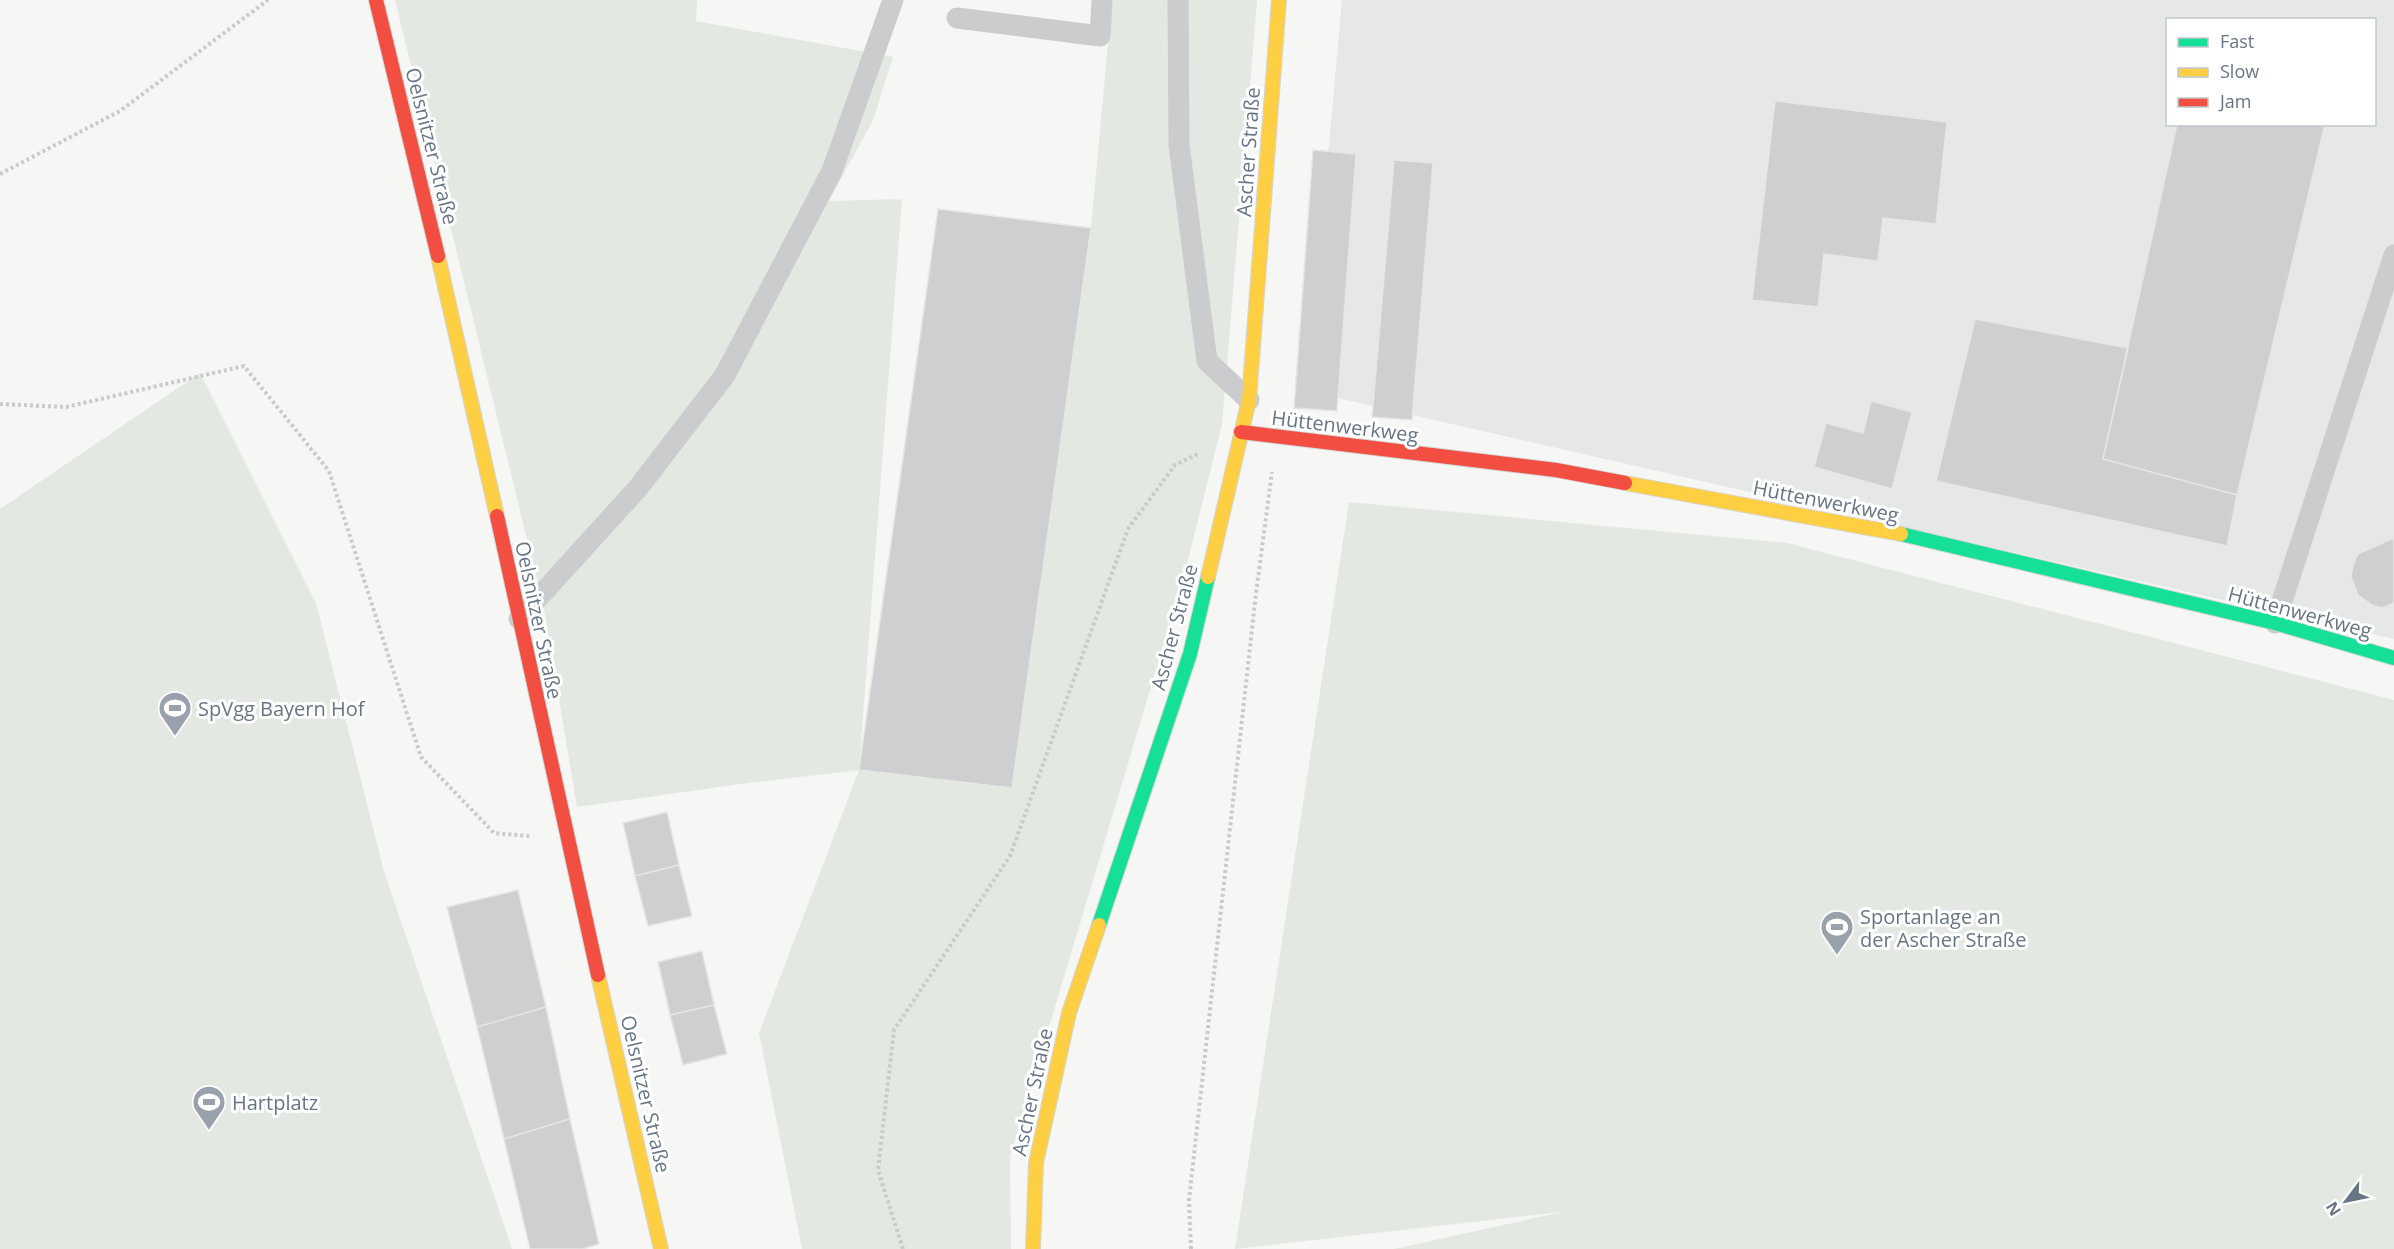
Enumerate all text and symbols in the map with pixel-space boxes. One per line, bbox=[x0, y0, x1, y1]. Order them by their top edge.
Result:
legend bbox=[2166, 18, 2376, 126]
text: Fast bbox=[2220, 29, 2254, 53]
text: Slow bbox=[2220, 59, 2259, 83]
street label: Oelsnitzer Straße bbox=[399, 65, 465, 227]
street label: Ascher Straße bbox=[1230, 86, 1266, 218]
text: Jam bbox=[2218, 89, 2252, 113]
street label: Hüttenwerkweg bbox=[1270, 404, 1420, 448]
street label: Hüttenwerkweg bbox=[1751, 474, 1901, 528]
street label: Oelsnitzer Straße bbox=[509, 539, 569, 701]
street label: Ascher Straße bbox=[1144, 561, 1204, 693]
street label: Hüttenwerkweg bbox=[2225, 580, 2375, 644]
sports icon: SpVgg Bayern Hof bbox=[157, 690, 193, 737]
place label: SpVgg Bayern Hof bbox=[198, 695, 366, 722]
place label: Sportanlage an der Ascher Straße bbox=[1860, 903, 2027, 953]
sports icon: Sportanlage an der Ascher Straße bbox=[1819, 909, 1855, 956]
street label: Oelsnitzer Straße bbox=[615, 1013, 677, 1175]
street label: Ascher Straße bbox=[1005, 1026, 1059, 1158]
sports icon: Hartplatz bbox=[191, 1084, 227, 1131]
place label: Hartplatz bbox=[232, 1089, 318, 1116]
north arrow bbox=[2316, 1171, 2376, 1231]
text: N bbox=[2321, 1198, 2346, 1220]

